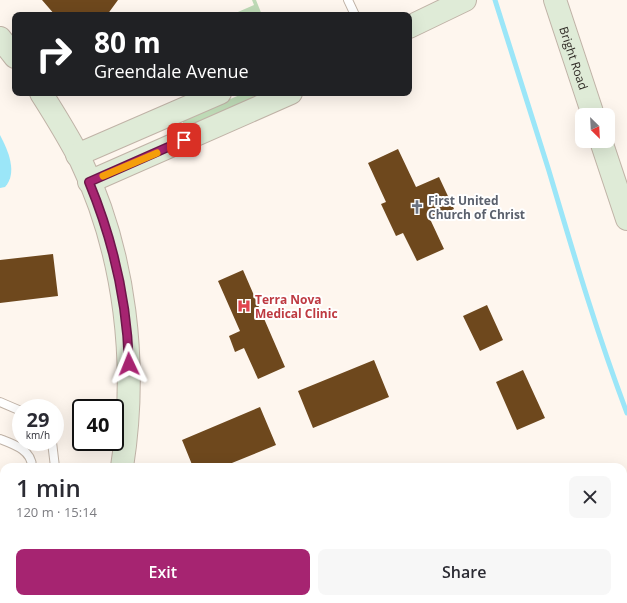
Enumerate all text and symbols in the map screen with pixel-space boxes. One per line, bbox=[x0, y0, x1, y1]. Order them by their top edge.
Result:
text: 80 m bbox=[94, 23, 161, 61]
street label: Bright Road bbox=[556, 24, 593, 92]
icon: right bbox=[28, 28, 80, 80]
text: Greendale Avenue bbox=[94, 59, 249, 83]
north arrow bbox=[575, 108, 615, 148]
map controls bbox=[575, 108, 615, 148]
pin bbox=[167, 123, 201, 157]
icon: arrive bbox=[173, 129, 195, 151]
place label: First United Church of Christ bbox=[428, 192, 525, 223]
church icon: First United Church of Christ bbox=[409, 199, 425, 215]
place label: Terra Nova Medical Clinic bbox=[255, 291, 338, 322]
hospital icon: Terra Nova Medical Clinic bbox=[236, 298, 252, 314]
position arrow bbox=[108, 343, 150, 385]
speed limit sign: 40 bbox=[72, 399, 124, 451]
text: 29 bbox=[27, 406, 49, 433]
text: km/h bbox=[26, 428, 50, 442]
text: 1 min bbox=[16, 471, 81, 504]
button: close bbox=[569, 476, 611, 518]
text: 120 m · 15:14 bbox=[16, 503, 97, 521]
button: Exit bbox=[16, 549, 310, 595]
button: Share bbox=[318, 549, 611, 595]

